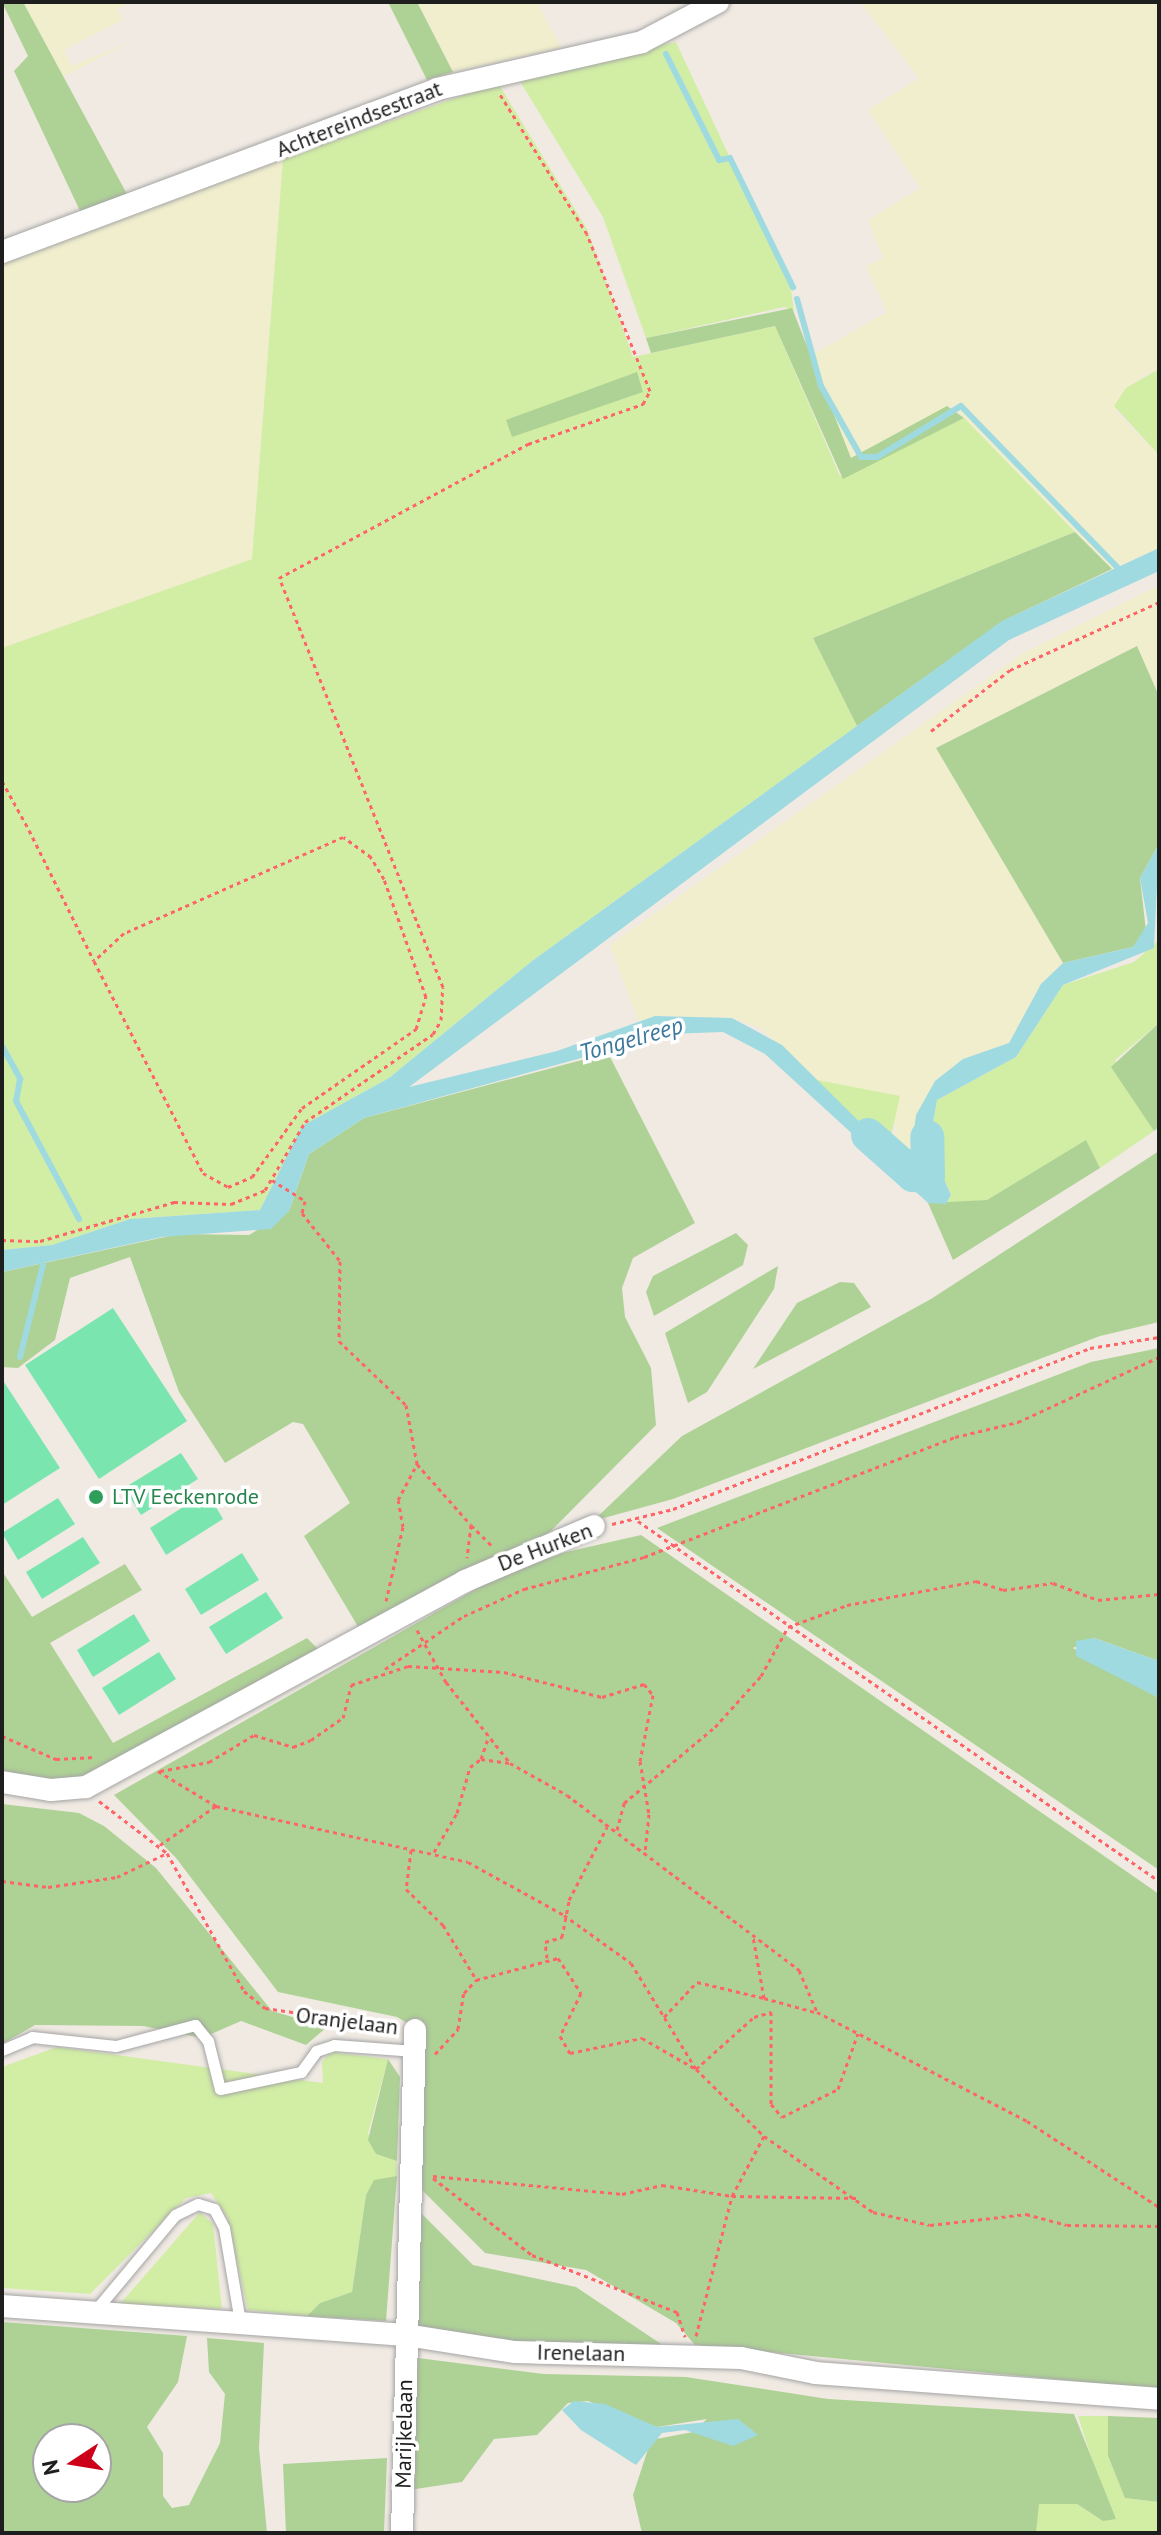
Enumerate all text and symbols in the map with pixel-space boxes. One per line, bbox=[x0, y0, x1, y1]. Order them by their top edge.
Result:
street label: Achtereindsestraat bbox=[272, 75, 446, 163]
water label: Tongelreep bbox=[576, 1010, 686, 1068]
place label: LTV Eeckenrode bbox=[112, 1484, 260, 1510]
marker: LTV Eeckenrode bbox=[87, 1488, 105, 1506]
street label: De Hurken bbox=[494, 1517, 596, 1577]
street label: Oranjelaan bbox=[294, 2002, 400, 2040]
street label: Irenelaan bbox=[537, 2339, 625, 2367]
street label: Marijkelaan bbox=[390, 2379, 418, 2489]
north arrow bbox=[32, 2423, 112, 2503]
text: N bbox=[35, 2458, 66, 2478]

